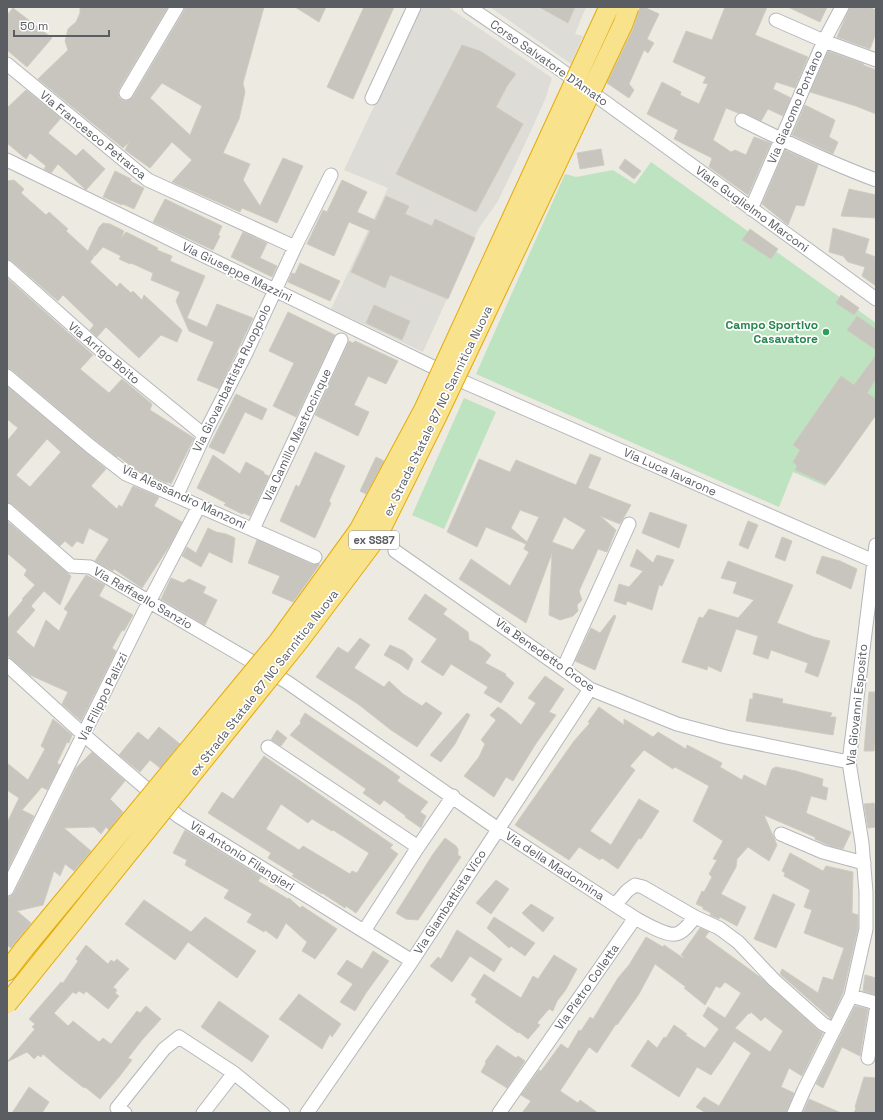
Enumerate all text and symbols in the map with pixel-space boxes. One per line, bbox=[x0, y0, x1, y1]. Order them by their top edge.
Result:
scale bar bbox=[14, 12, 109, 38]
street label: Corso Salvatore D'Amato bbox=[487, 16, 611, 110]
text: 50 m bbox=[20, 18, 48, 34]
street label: Via Giacomo Pontano bbox=[764, 48, 826, 166]
street label: Via Francesco Petrarca bbox=[36, 87, 150, 183]
street label: Viale Guglielmo Marconi bbox=[692, 162, 812, 256]
street label: Via Giuseppe Mazzini bbox=[179, 238, 295, 306]
street label: Via Giovanbattista Ruoppolo bbox=[189, 301, 275, 455]
street label: ex Strada Statale 87 NC Sannitica Nuova bbox=[380, 303, 496, 519]
place label: Campo Sportivo Casavatore bbox=[726, 317, 818, 347]
street label: Via Arrigo Boito bbox=[65, 318, 143, 388]
marker: Campo Sportivo Casavatore bbox=[821, 327, 831, 337]
street label: Via Camillo Mastrocinque bbox=[259, 366, 335, 504]
street label: Via Luca Iavarone bbox=[621, 444, 719, 500]
street label: Via Alessandro Manzoni bbox=[119, 461, 249, 533]
road number: ex SS87 bbox=[349, 531, 399, 549]
street label: Via Raffaello Sanzio bbox=[91, 563, 195, 633]
street label: ex Strada Statale 87 NC Sannitica Nuova bbox=[186, 586, 342, 780]
street label: Via Benedetto Croce bbox=[492, 615, 598, 695]
street label: Via Giovanni Esposito bbox=[843, 643, 871, 767]
street label: Via Filippo Palizzi bbox=[75, 650, 131, 744]
street label: Via Antonio Filangieri bbox=[187, 817, 297, 895]
street label: Via della Madonnina bbox=[502, 828, 608, 904]
street label: Via Giambattista Vico bbox=[410, 847, 490, 957]
street label: Via Pietro Colletta bbox=[551, 941, 623, 1033]

